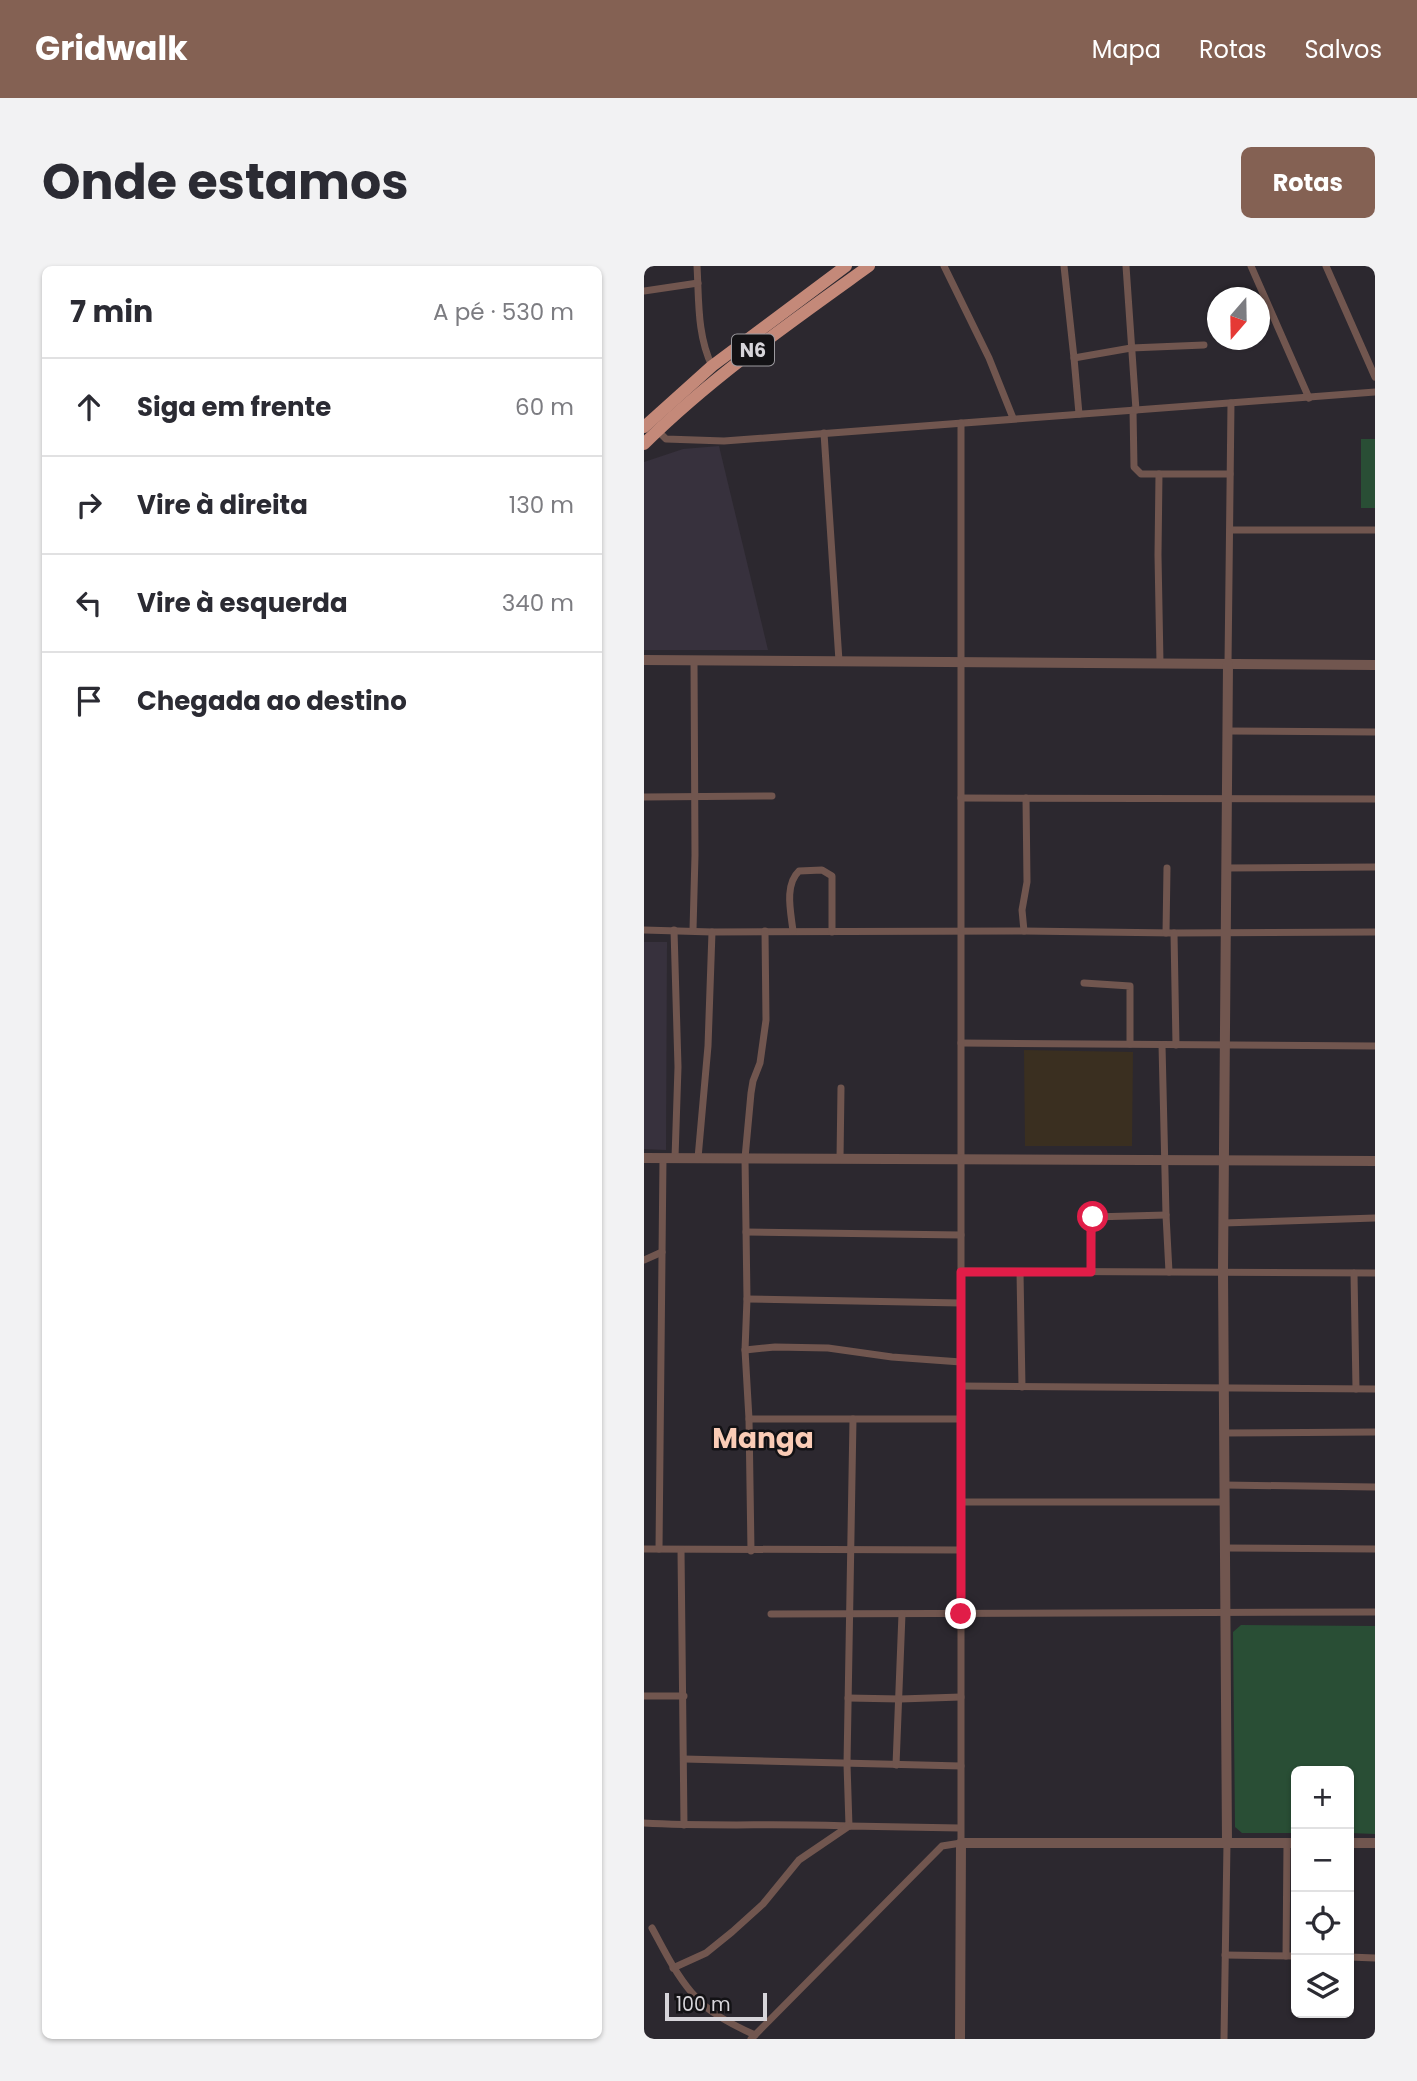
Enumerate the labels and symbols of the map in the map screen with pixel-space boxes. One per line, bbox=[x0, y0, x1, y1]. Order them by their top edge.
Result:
north arrow bbox=[1207, 287, 1270, 350]
road number: N6 bbox=[732, 334, 774, 366]
route start bbox=[1077, 1201, 1108, 1232]
district label: Manga bbox=[712, 1419, 814, 1458]
route end bbox=[945, 1598, 976, 1629]
scale bar bbox=[665, 1990, 766, 2022]

